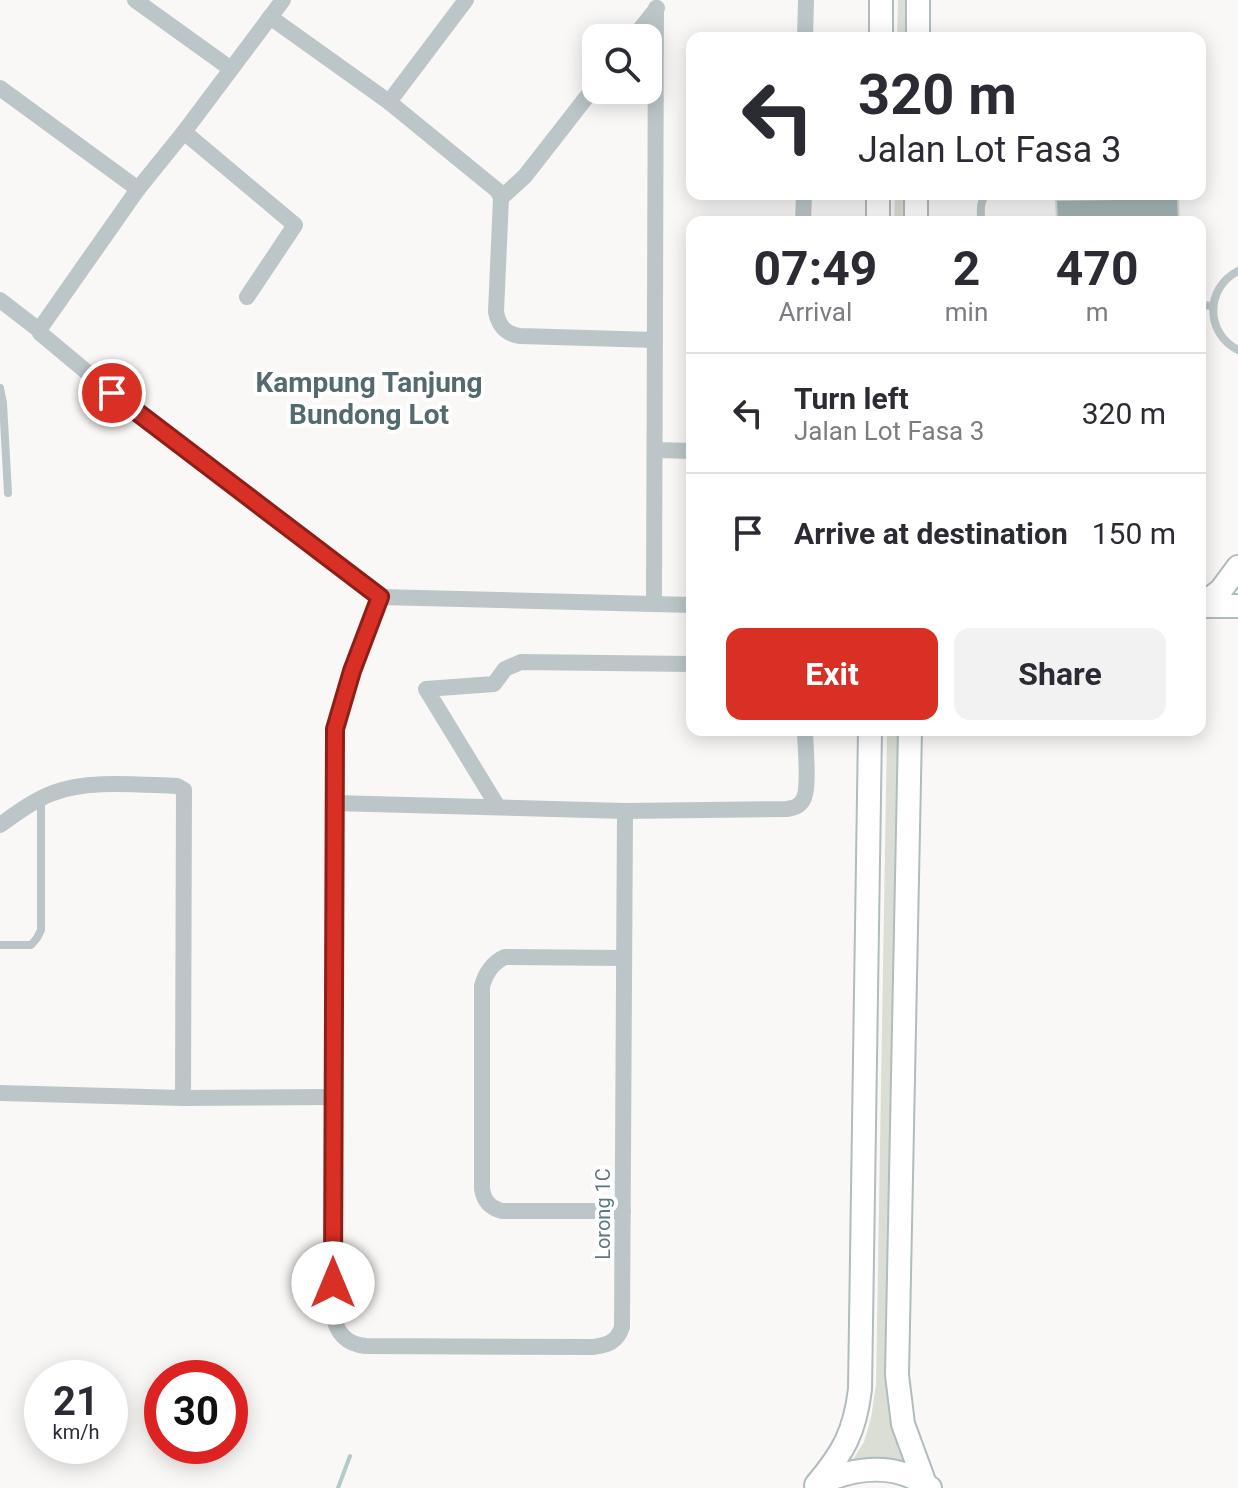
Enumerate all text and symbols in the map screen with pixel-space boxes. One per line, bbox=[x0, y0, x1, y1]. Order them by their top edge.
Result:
map controls bbox=[582, 24, 662, 104]
button: search bbox=[582, 24, 662, 104]
text: 320 m bbox=[858, 62, 1017, 128]
icon: left bbox=[726, 64, 830, 168]
text: Jalan Lot Fasa 3 bbox=[858, 129, 1121, 171]
text: 07:49 bbox=[754, 240, 877, 297]
text: 2 bbox=[953, 240, 980, 297]
text: 470 bbox=[1056, 240, 1138, 297]
text: Arrival bbox=[779, 297, 852, 327]
text: min bbox=[945, 297, 988, 327]
text: m bbox=[1086, 297, 1109, 327]
pin bbox=[78, 359, 146, 427]
district label: Kampung Tanjung Bundong Lot bbox=[255, 366, 483, 431]
icon: arrive bbox=[90, 371, 134, 415]
text: Turn left bbox=[794, 381, 909, 416]
icon: left bbox=[726, 391, 770, 435]
text: 320 m bbox=[1082, 396, 1166, 431]
text: Jalan Lot Fasa 3 bbox=[794, 416, 984, 446]
icon: arrive bbox=[726, 511, 770, 555]
text: Arrive at destination bbox=[794, 516, 1068, 551]
text: 150 m bbox=[1092, 516, 1176, 551]
button: Exit bbox=[726, 628, 938, 720]
button: Share bbox=[954, 628, 1166, 720]
street label: Lorong 1C bbox=[591, 1168, 615, 1260]
position arrow bbox=[291, 1241, 375, 1325]
speed limit sign: 30 bbox=[144, 1360, 248, 1464]
text: 21 bbox=[53, 1378, 99, 1425]
text: km/h bbox=[53, 1420, 99, 1444]

